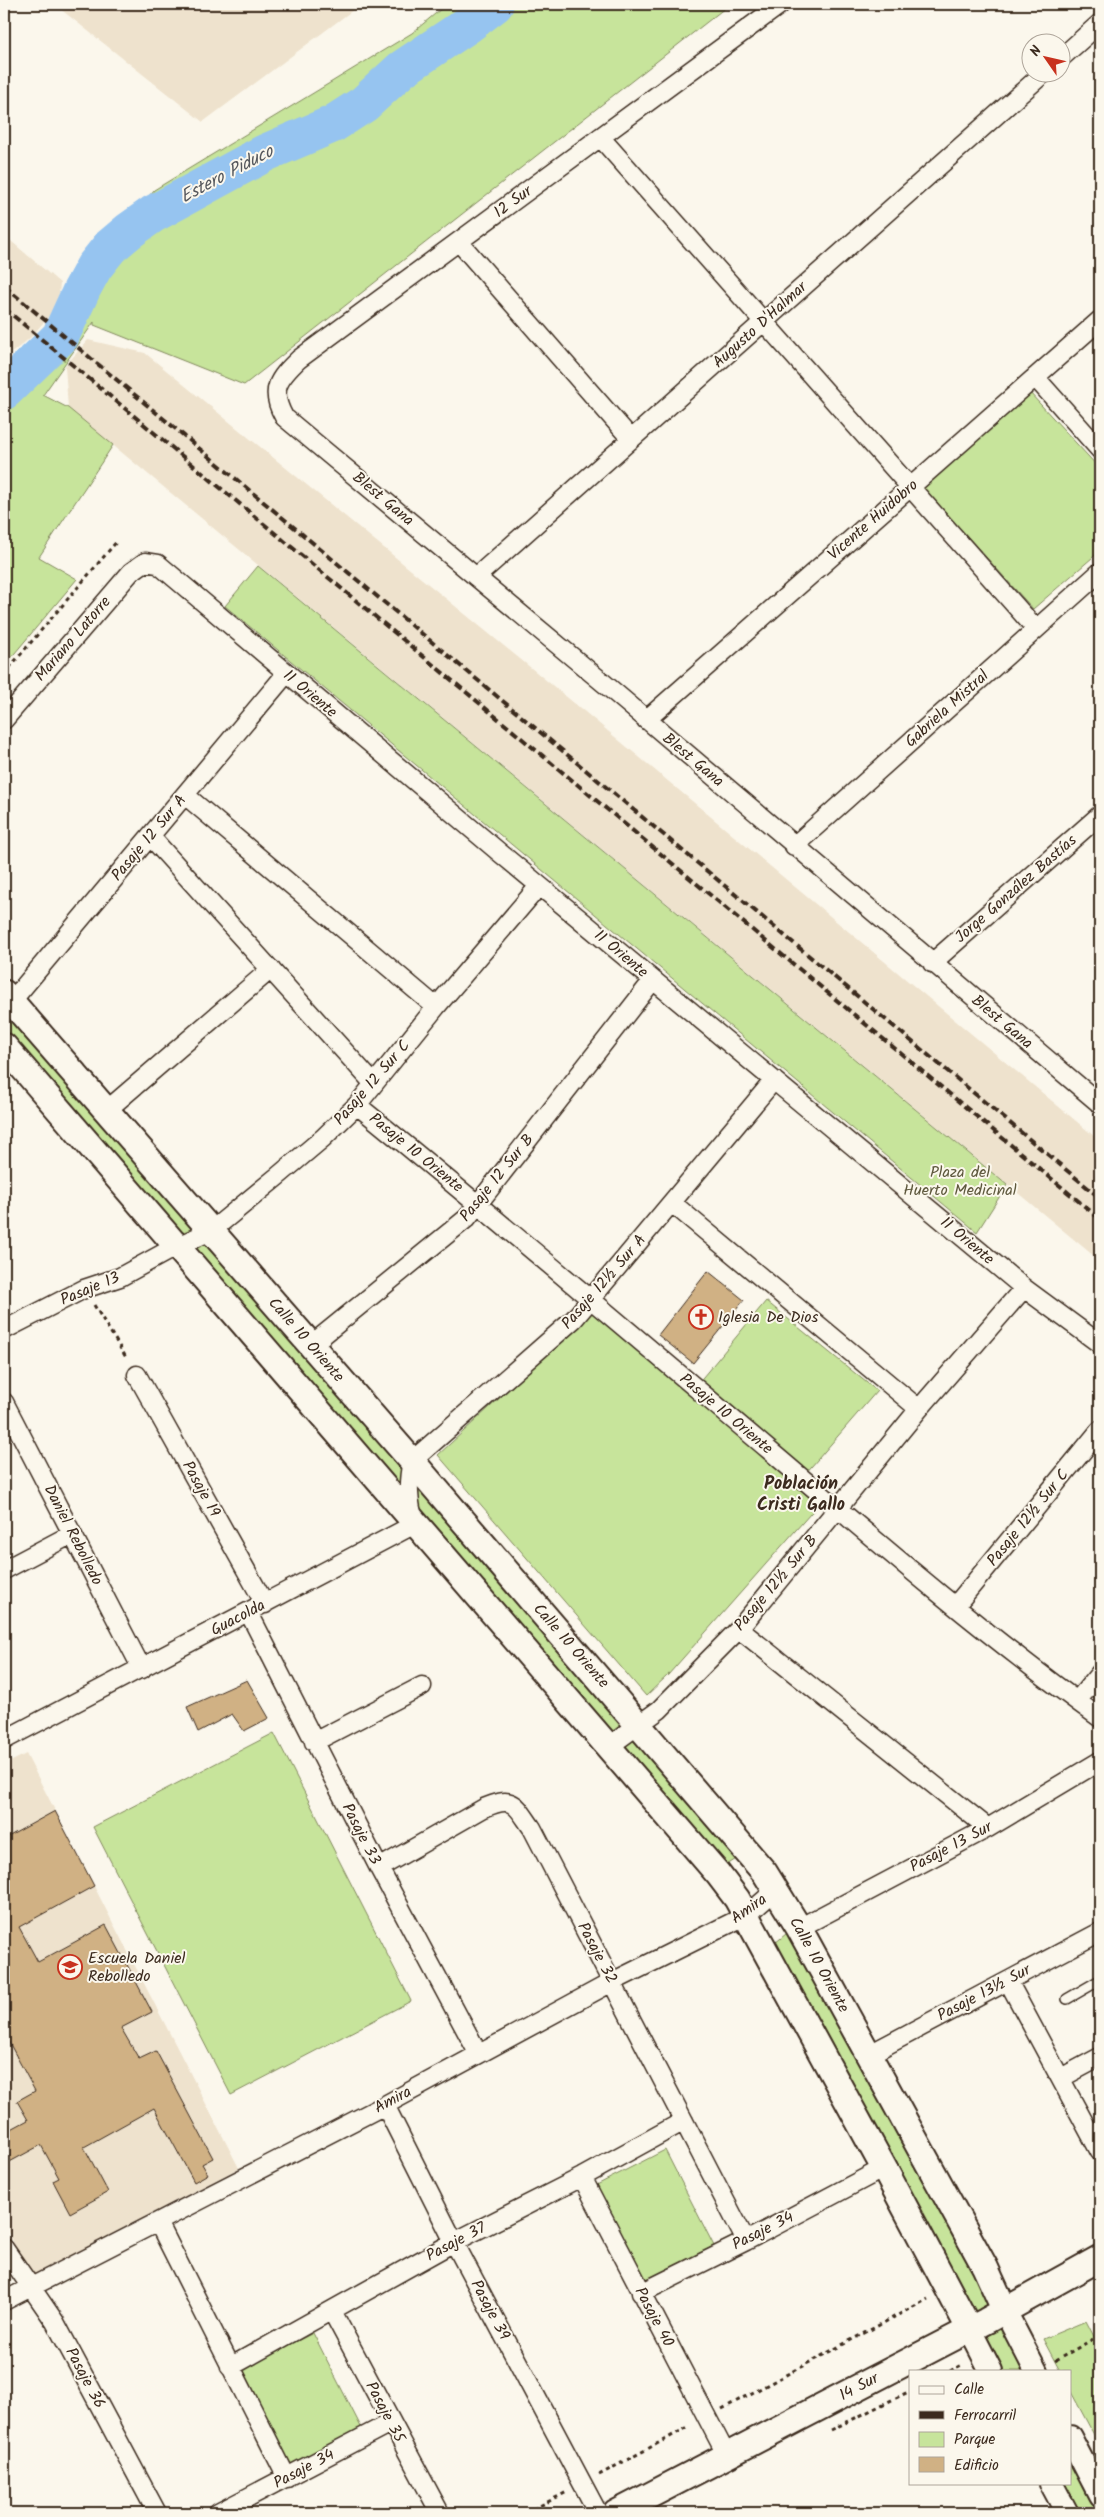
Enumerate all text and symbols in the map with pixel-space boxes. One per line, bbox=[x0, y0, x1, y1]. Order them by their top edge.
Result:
north arrow bbox=[1022, 32, 1072, 82]
text: N bbox=[1024, 41, 1048, 61]
water label: Estero Piduco bbox=[175, 137, 281, 212]
street label: 12 Sur bbox=[489, 178, 539, 225]
street label: Augusto D'Halmar bbox=[707, 275, 814, 374]
street label: Blest Gana bbox=[347, 466, 419, 532]
street label: Vicente Huidobro bbox=[822, 473, 924, 567]
street label: Mariano Latorre bbox=[29, 591, 117, 687]
street label: 11 Oriente bbox=[277, 664, 343, 724]
street label: Gabriela Mistral bbox=[899, 664, 995, 754]
street label: Blest Gana bbox=[657, 727, 729, 793]
street label: Pasaje 12 Sur A bbox=[105, 789, 193, 887]
street label: Jorge González Bastías bbox=[949, 829, 1083, 949]
street label: 11 Oriente bbox=[588, 924, 654, 984]
street label: Blest Gana bbox=[966, 989, 1038, 1055]
street label: Pasaje 12 Sur C bbox=[328, 1035, 416, 1131]
street label: Pasaje 10 Oriente bbox=[363, 1107, 469, 1199]
street label: Pasaje 12 Sur B bbox=[454, 1129, 540, 1227]
park label: Plaza del Huerto Medicinal bbox=[903, 1160, 1017, 1203]
street label: 11 Oriente bbox=[934, 1211, 1000, 1271]
street label: Pasaje 12½ Sur A bbox=[555, 1229, 653, 1335]
street label: Pasaje 13 bbox=[56, 1265, 124, 1313]
street label: Calle 10 Oriente bbox=[262, 1292, 350, 1388]
church icon: Iglesia De Dios bbox=[688, 1304, 714, 1330]
place label: Iglesia De Dios bbox=[718, 1305, 819, 1330]
street label: Pasaje 10 Oriente bbox=[674, 1367, 778, 1461]
street label: Pasaje 19 bbox=[175, 1456, 227, 1522]
street label: Pasaje 12½ Sur C bbox=[981, 1464, 1075, 1572]
district label: Población Cristi Gallo bbox=[757, 1470, 845, 1520]
street label: Daniel Rebolledo bbox=[37, 1480, 109, 1590]
street label: Pasaje 12½ Sur B bbox=[728, 1529, 824, 1637]
street label: Guacolda bbox=[206, 1593, 270, 1643]
street label: Calle 10 Oriente bbox=[527, 1598, 615, 1694]
street label: Pasaje 33 bbox=[335, 1799, 387, 1869]
street label: Pasaje 13 Sur bbox=[905, 1814, 998, 1879]
street label: Amira bbox=[726, 1888, 772, 1930]
street label: Calle 10 Oriente bbox=[782, 1913, 856, 2017]
street label: Pasaje 32 bbox=[570, 1918, 624, 1988]
place label: Escuela Daniel Rebolledo bbox=[88, 1946, 185, 1989]
school or university icon: Escuela Daniel Rebolledo bbox=[57, 1954, 83, 1980]
street label: Pasaje 13½ Sur bbox=[933, 1957, 1037, 2028]
street label: Amira bbox=[370, 2080, 416, 2120]
street label: Pasaje 34 bbox=[728, 2205, 798, 2257]
street label: Pasaje 37 bbox=[422, 2215, 491, 2268]
street label: Pasaje 39 bbox=[464, 2275, 516, 2345]
street label: Pasaje 40 bbox=[628, 2282, 680, 2352]
street label: Pasaje 36 bbox=[58, 2343, 112, 2413]
street label: 14 Sur bbox=[835, 2365, 885, 2408]
legend bbox=[909, 2370, 1072, 2484]
street label: Pasaje 35 bbox=[358, 2377, 412, 2448]
text: Calle bbox=[954, 2378, 984, 2402]
text: Ferrocarril bbox=[954, 2404, 1017, 2428]
text: Parque bbox=[954, 2428, 995, 2452]
street label: Pasaje 34 bbox=[269, 2442, 339, 2496]
text: Edificio bbox=[954, 2454, 999, 2478]

